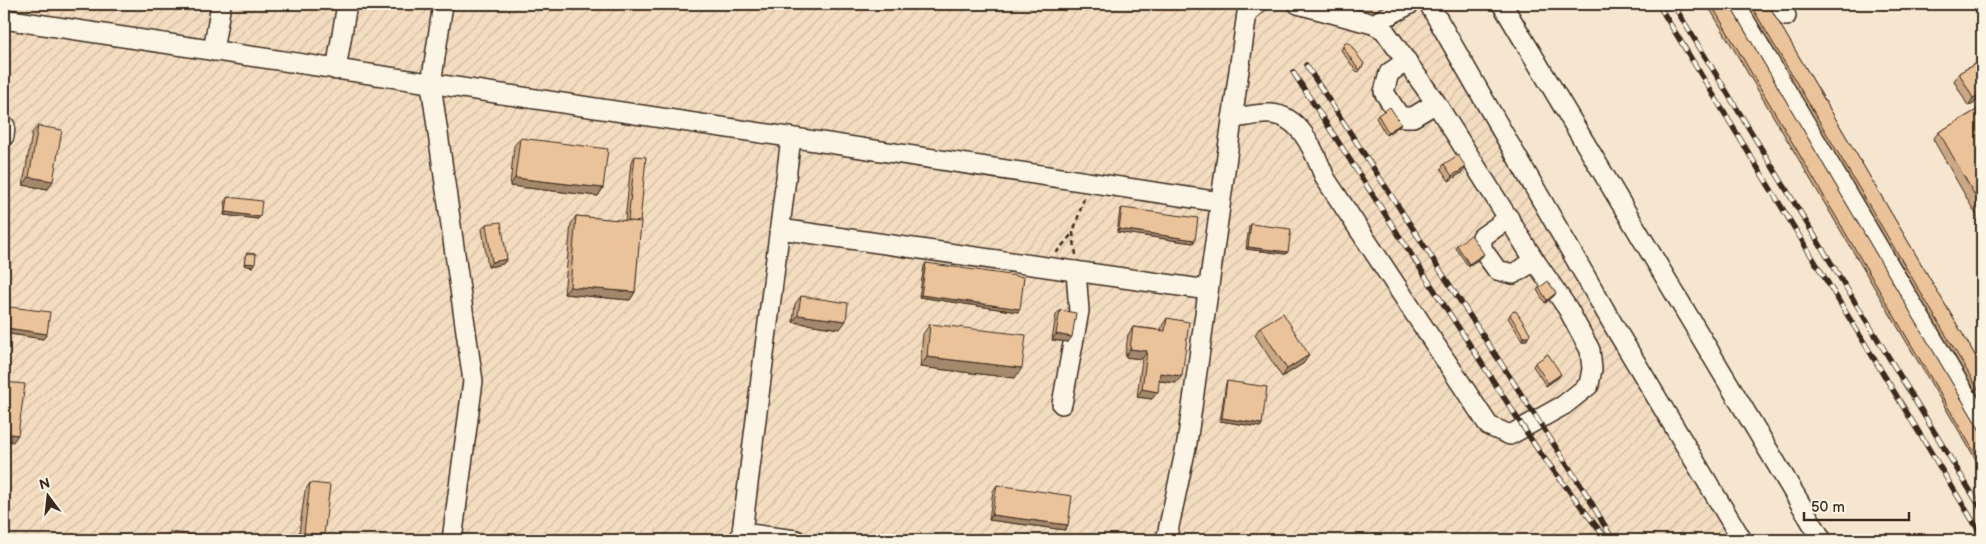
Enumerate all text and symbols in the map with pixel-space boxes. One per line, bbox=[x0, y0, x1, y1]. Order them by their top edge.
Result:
north arrow bbox=[22, 472, 72, 522]
text: N bbox=[37, 474, 52, 493]
scale bar bbox=[1804, 489, 1908, 521]
text: 50 m bbox=[1811, 498, 1845, 517]

